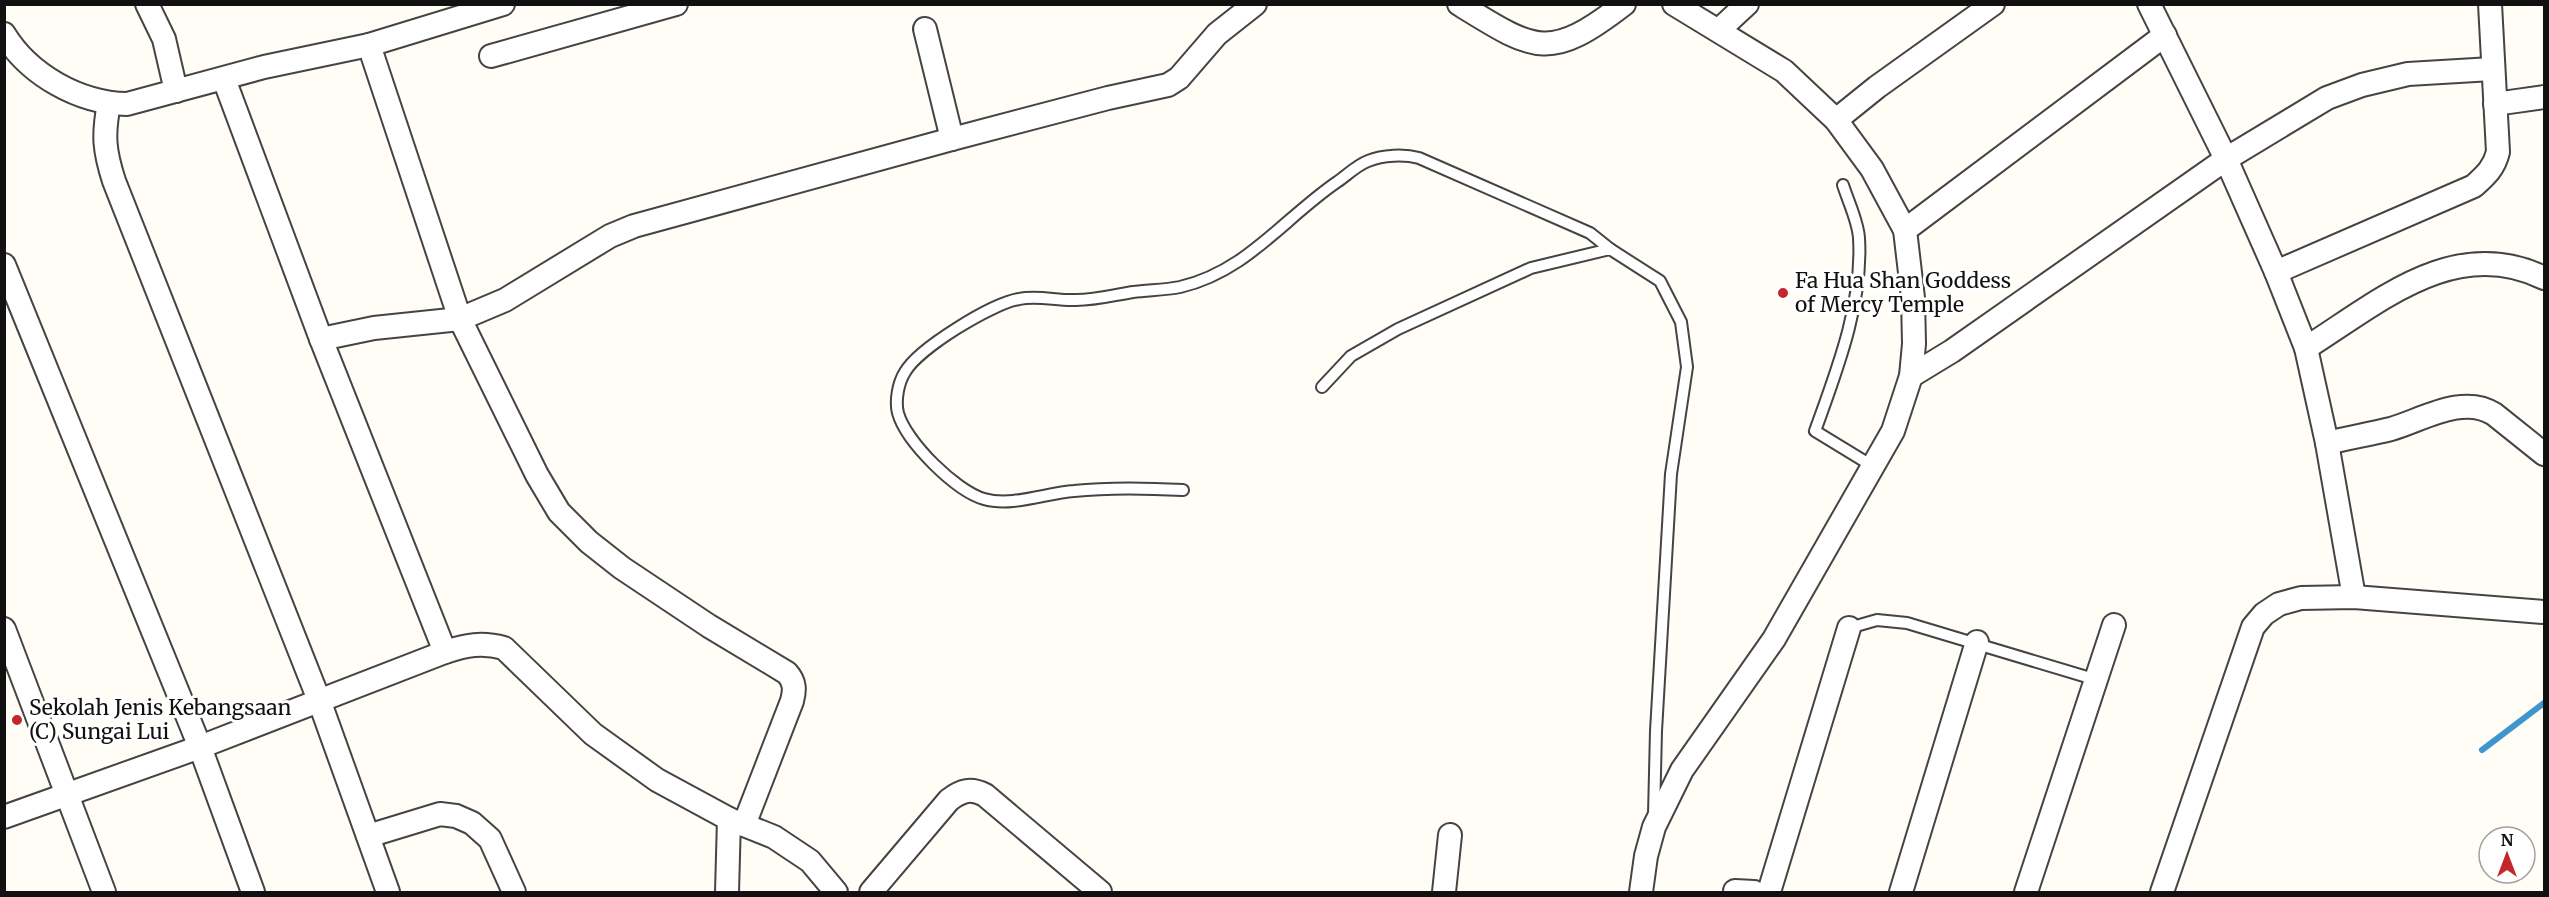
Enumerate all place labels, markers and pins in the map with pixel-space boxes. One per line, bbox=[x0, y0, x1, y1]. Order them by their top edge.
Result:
place label: Fa Hua Shan Goddess of Mercy Temple bbox=[1795, 267, 2011, 318]
marker: Fa Hua Shan Goddess of Mercy Temple bbox=[1776, 286, 1790, 300]
place label: Sekolah Jenis Kebangsaan (C) Sungai Lui bbox=[29, 694, 292, 745]
marker: Sekolah Jenis Kebangsaan (C) Sungai Lui bbox=[10, 713, 24, 727]

